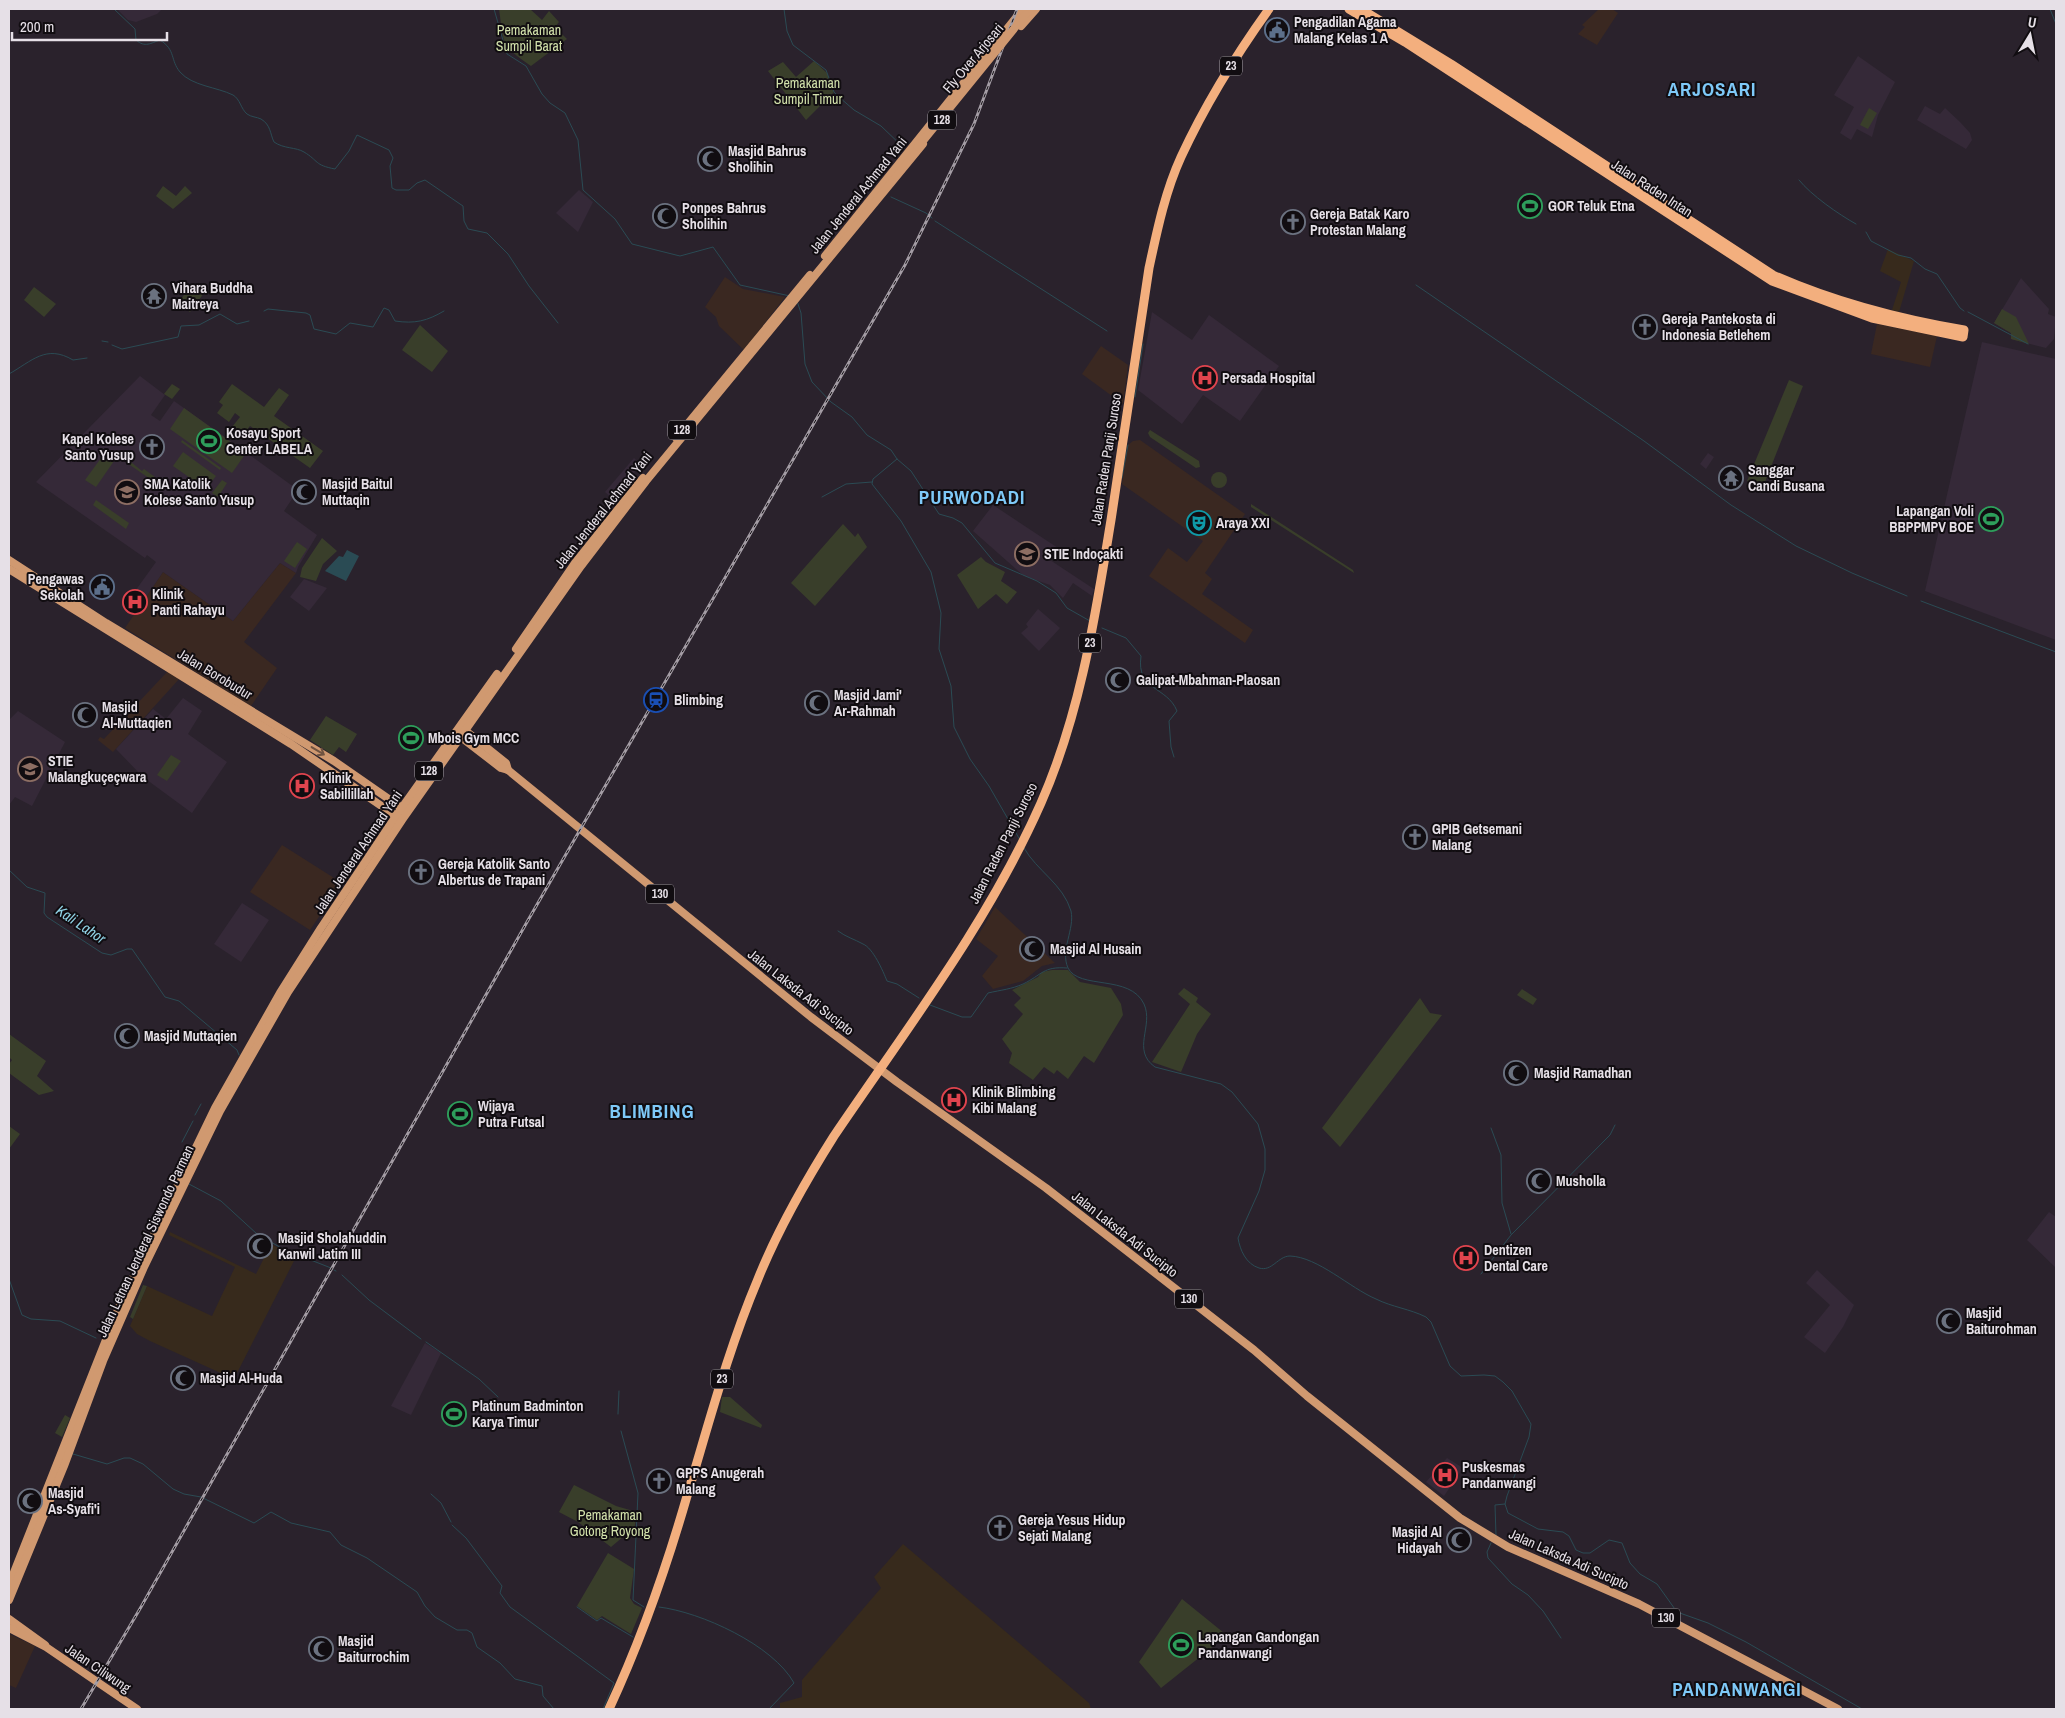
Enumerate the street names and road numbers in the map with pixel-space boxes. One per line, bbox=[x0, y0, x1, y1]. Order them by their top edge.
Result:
street label: Fly Over Arjosari bbox=[939, 19, 1007, 97]
road number: 23 bbox=[1220, 56, 1242, 76]
road number: 128 bbox=[928, 110, 956, 130]
street label: Jalan Jenderal Achmad Yani bbox=[805, 133, 911, 257]
street label: Jalan Raden Intan bbox=[1608, 155, 1696, 221]
street label: Jalan Raden Panji Suroso bbox=[1087, 392, 1125, 526]
road number: 128 bbox=[668, 420, 696, 440]
street label: Jalan Jenderal Achmad Yani bbox=[550, 448, 656, 572]
road number: 23 bbox=[1079, 634, 1101, 652]
street label: Jalan Borobudur bbox=[174, 645, 256, 703]
road number: 128 bbox=[415, 761, 443, 780]
street label: Jalan Raden Panji Suroso bbox=[965, 779, 1041, 907]
street label: Jalan Jenderal Achmad Yani bbox=[310, 787, 406, 917]
road number: 130 bbox=[646, 884, 674, 904]
street label: Jalan Laksda Adi Sucipto bbox=[744, 945, 858, 1039]
street label: Jalan Letnan Jenderal Siswondo Parman bbox=[92, 1142, 198, 1340]
street label: Jalan Laksda Adi Sucipto bbox=[1068, 1187, 1182, 1281]
road number: 130 bbox=[1175, 1290, 1203, 1308]
road number: 23 bbox=[711, 1370, 733, 1388]
street label: Jalan Laksda Adi Sucipto bbox=[1506, 1524, 1632, 1594]
road number: 130 bbox=[1652, 1609, 1680, 1628]
street label: Jalan Ciliwung bbox=[62, 1639, 135, 1697]

